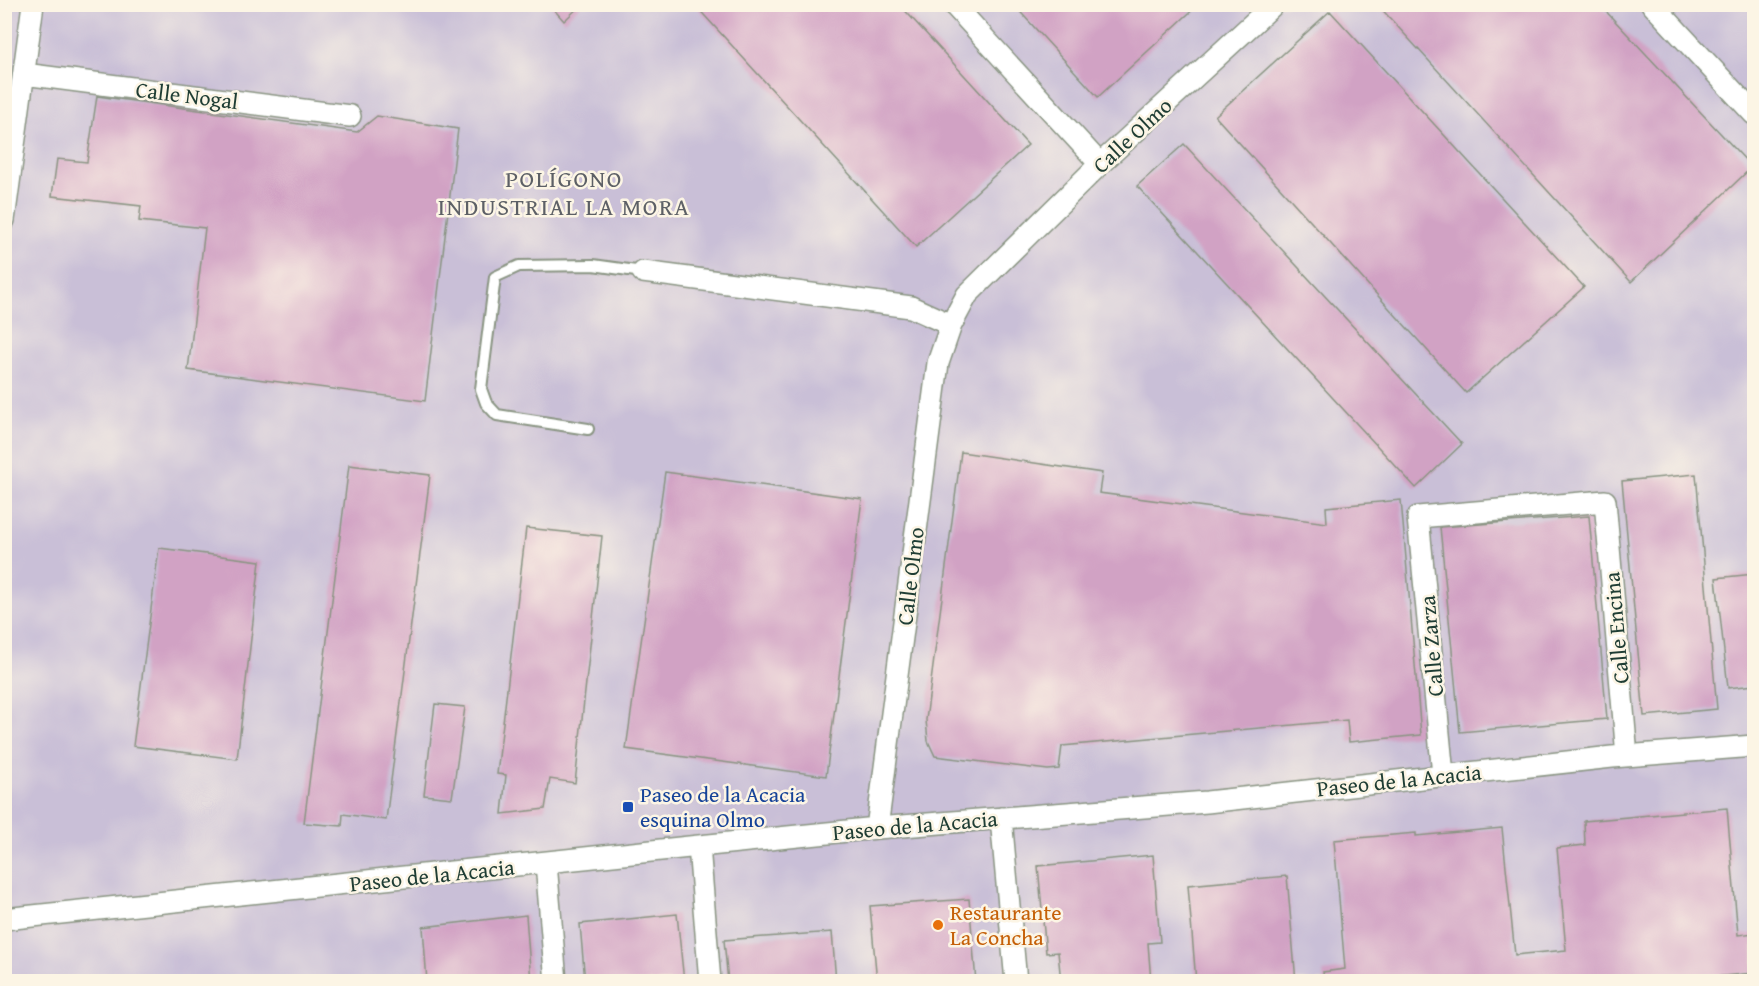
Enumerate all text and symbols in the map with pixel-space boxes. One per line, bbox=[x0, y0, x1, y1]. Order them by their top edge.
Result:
street label: Calle Nogal bbox=[134, 73, 240, 117]
street label: Calle Olmo bbox=[1085, 90, 1179, 180]
district label: POLÍGONO INDUSTRIAL LA MORA bbox=[438, 161, 690, 224]
street label: Calle Olmo bbox=[888, 525, 932, 627]
street label: Calle Encina bbox=[1595, 570, 1637, 685]
street label: Calle Zarza bbox=[1411, 594, 1451, 698]
street label: Paseo de la Acacia bbox=[1315, 755, 1484, 805]
place label: Paseo de la Acacia esquina Olmo bbox=[640, 778, 806, 835]
marker: Paseo de la Acacia esquina Olmo bbox=[621, 800, 635, 814]
street label: Paseo de la Acacia bbox=[831, 802, 999, 848]
street label: Paseo de la Acacia bbox=[348, 850, 517, 900]
place label: Restaurante La Concha bbox=[950, 896, 1061, 953]
marker: Restaurante La Concha bbox=[931, 918, 945, 932]

